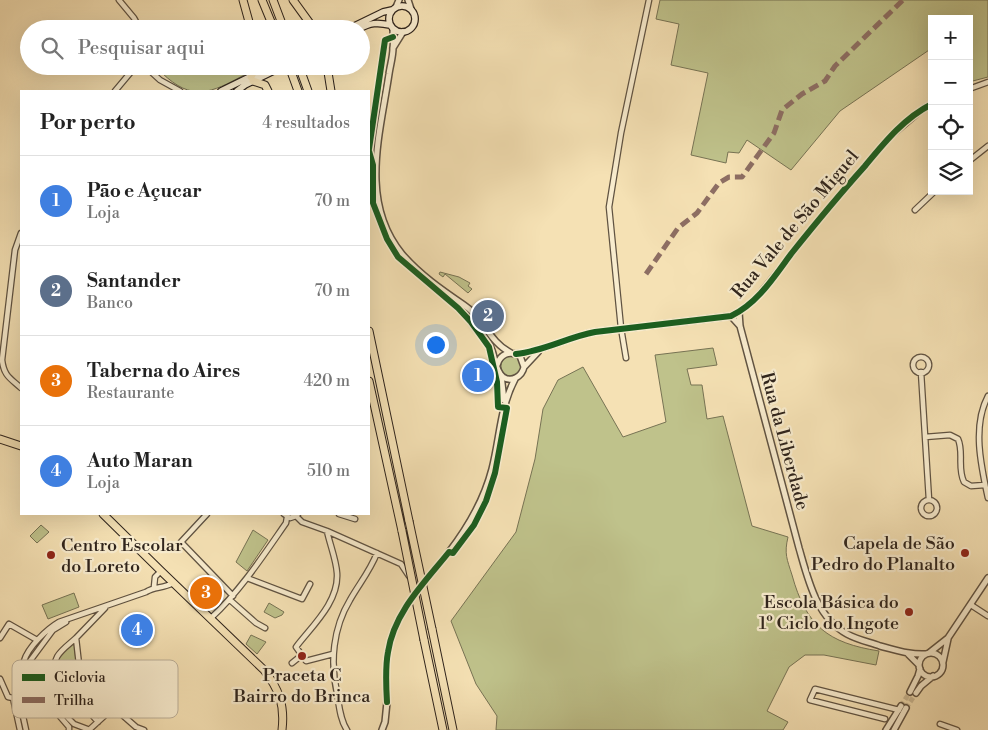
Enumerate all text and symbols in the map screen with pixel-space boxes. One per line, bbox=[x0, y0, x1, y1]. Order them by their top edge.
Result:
map controls bbox=[928, 15, 973, 195]
button: + bbox=[928, 15, 973, 60]
search box bbox=[20, 20, 370, 75]
icon: search bbox=[38, 34, 66, 62]
text: Pesquisar aqui bbox=[78, 36, 205, 60]
button: − bbox=[928, 60, 973, 105]
button: locate bbox=[928, 105, 973, 150]
text: Por perto bbox=[40, 110, 136, 136]
text: 4 resultados bbox=[262, 113, 350, 133]
street label: Rua Vale de São Miguel bbox=[727, 145, 864, 303]
button: layers bbox=[928, 150, 973, 195]
text: Pão e Açucar bbox=[87, 179, 202, 203]
text: 1 bbox=[52, 191, 60, 211]
text: 70 m bbox=[314, 191, 350, 211]
text: Loja bbox=[87, 203, 120, 223]
text: Santander bbox=[87, 269, 181, 293]
text: 2 bbox=[51, 281, 61, 301]
text: 70 m bbox=[314, 281, 350, 301]
text: Banco bbox=[87, 293, 133, 313]
pin: 2 bbox=[472, 297, 504, 335]
your location bbox=[423, 332, 449, 358]
pin: 1 bbox=[462, 357, 494, 395]
text: Taberna do Aires bbox=[87, 359, 240, 383]
street label: Rua da Liberdade bbox=[755, 370, 814, 513]
text: 3 bbox=[51, 371, 61, 391]
text: 420 m bbox=[303, 371, 350, 391]
text: Restaurante bbox=[87, 383, 174, 403]
text: Auto Maran bbox=[87, 449, 193, 473]
text: 4 bbox=[51, 461, 61, 481]
text: 510 m bbox=[307, 461, 350, 481]
text: Loja bbox=[87, 473, 120, 493]
place label: Capela de São Pedro do Planalto bbox=[811, 532, 955, 576]
place label: Centro Escolar do Loreto bbox=[61, 534, 183, 578]
marker: Capela de São Pedro do Planalto bbox=[959, 547, 971, 559]
marker: Centro Escolar do Loreto bbox=[45, 549, 57, 561]
pin: 3 bbox=[190, 574, 222, 612]
place label: Escola Básica do 1º Ciclo do Ingote bbox=[759, 591, 899, 635]
marker: Escola Básica do 1º Ciclo do Ingote bbox=[903, 606, 915, 618]
pin: 4 bbox=[121, 611, 153, 649]
marker: Praceta C Bairro do Brinca bbox=[296, 650, 308, 662]
legend bbox=[12, 660, 178, 718]
place label: Praceta C Bairro do Brinca bbox=[233, 664, 371, 708]
text: Ciclovia bbox=[54, 669, 107, 687]
text: Trilha bbox=[54, 692, 95, 710]

